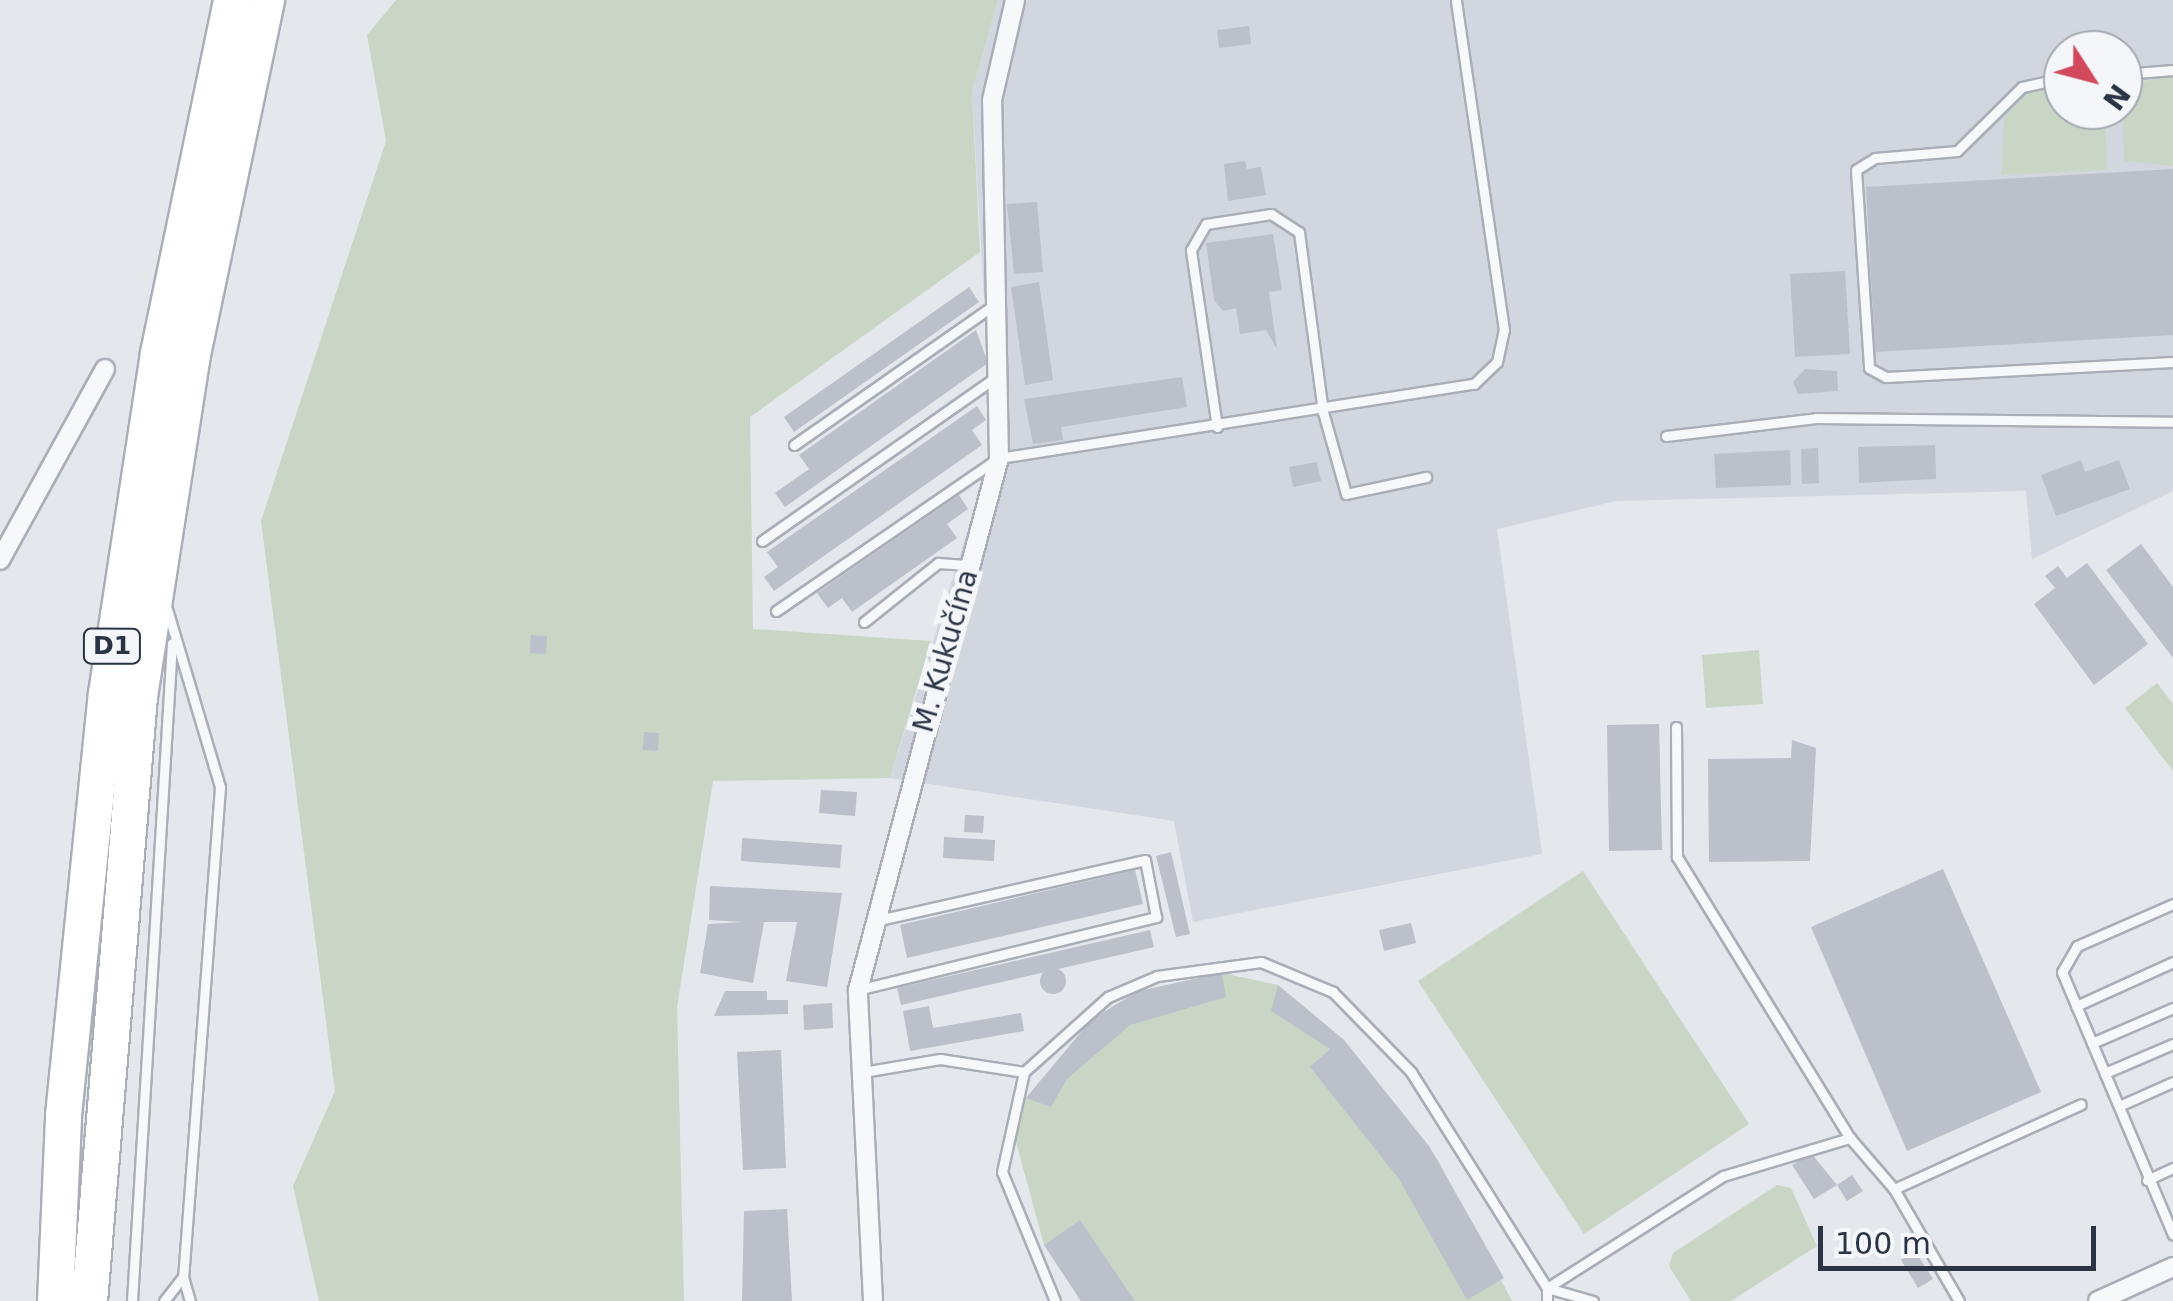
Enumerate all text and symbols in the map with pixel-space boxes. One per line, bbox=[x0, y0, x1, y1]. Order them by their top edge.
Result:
north arrow bbox=[2043, 30, 2143, 130]
text: N bbox=[2096, 78, 2136, 116]
street label: M. Kukučína bbox=[907, 566, 985, 736]
road number: D1 bbox=[82, 626, 142, 666]
scale bar bbox=[1823, 1206, 2100, 1268]
text: 100 m bbox=[1835, 1226, 1931, 1261]

